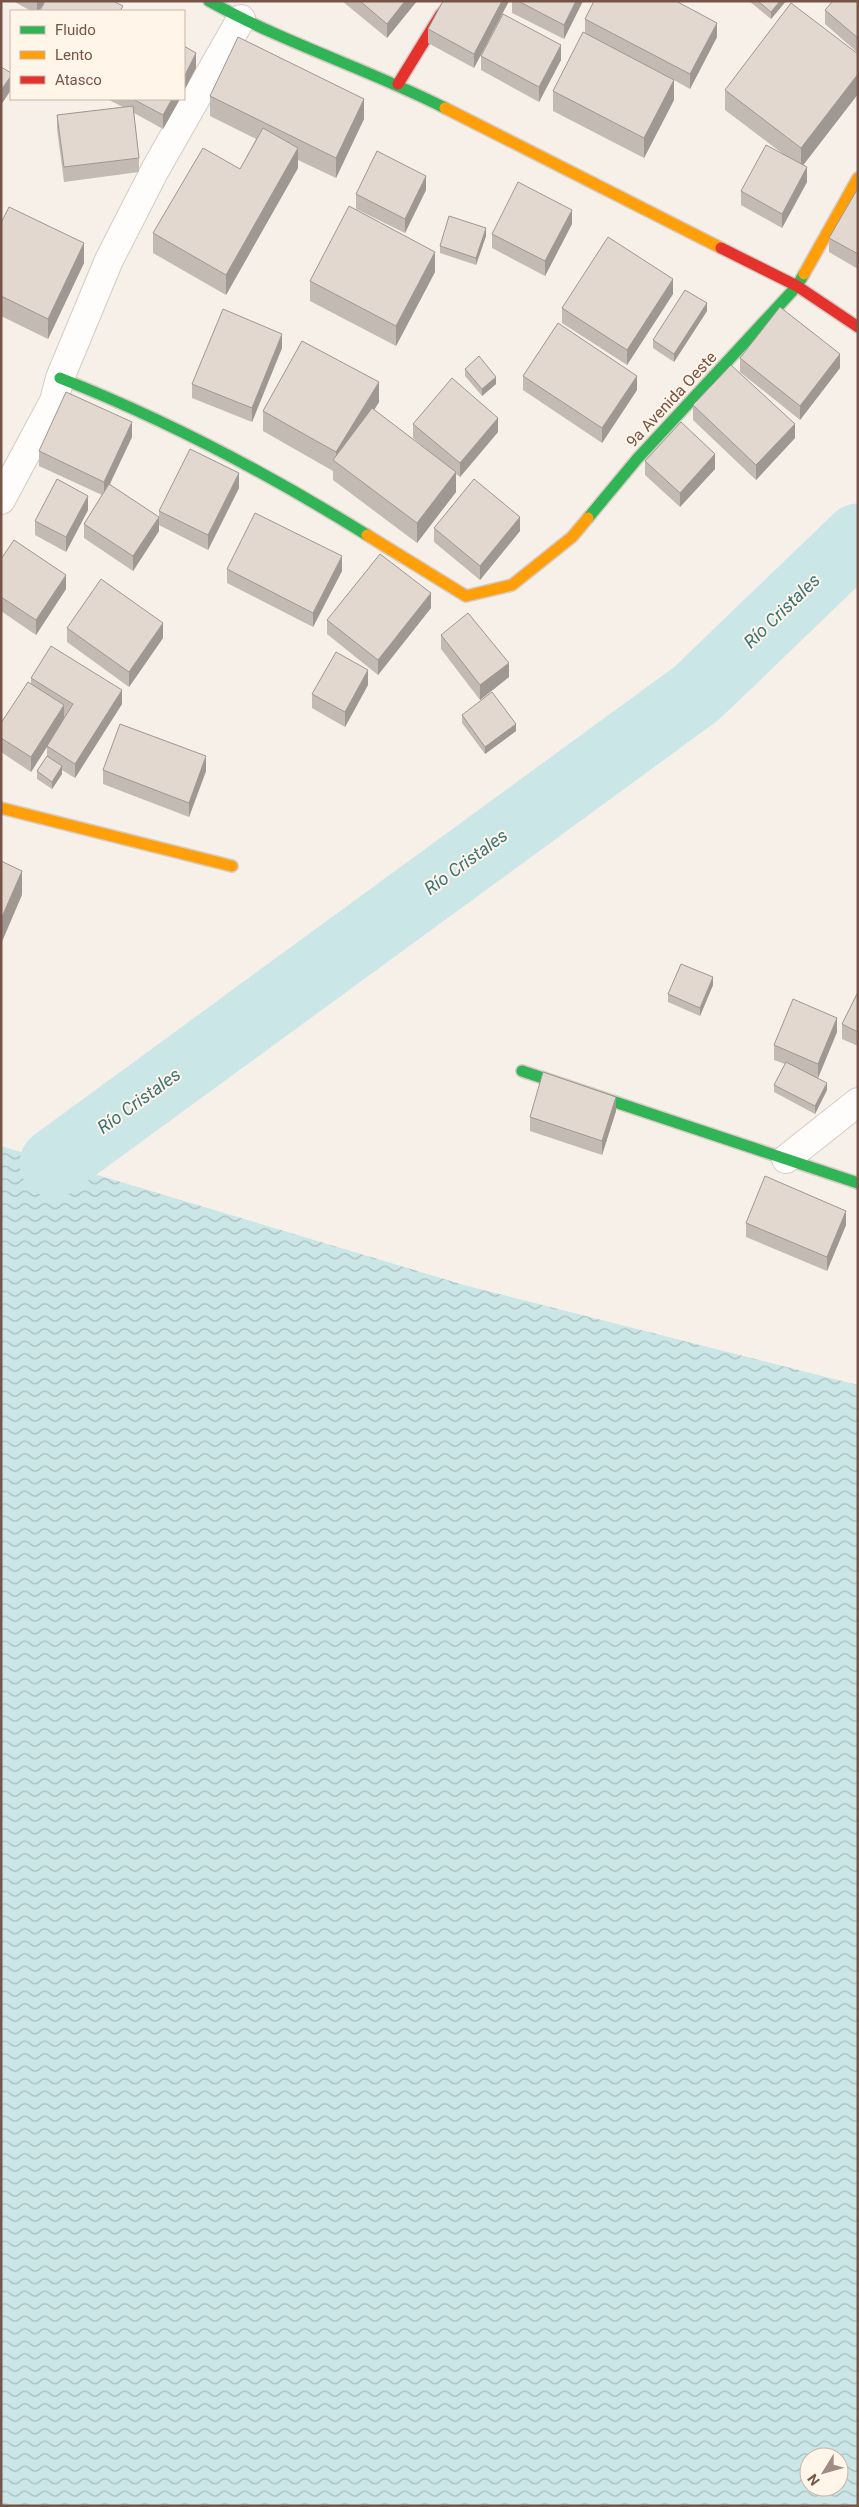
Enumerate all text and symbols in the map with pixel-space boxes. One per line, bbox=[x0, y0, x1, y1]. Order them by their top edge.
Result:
legend bbox=[10, 10, 185, 100]
text: Fluido bbox=[55, 21, 96, 39]
text: Lento bbox=[55, 46, 93, 64]
text: Atasco bbox=[55, 71, 102, 89]
street label: 9a Avenida Oeste bbox=[622, 348, 721, 451]
water label: Río Cristales bbox=[739, 569, 824, 652]
water label: Río Cristales bbox=[420, 824, 511, 899]
water label: Río Cristales bbox=[93, 1063, 184, 1138]
north arrow bbox=[799, 2447, 849, 2497]
text: N bbox=[804, 2471, 823, 2489]

